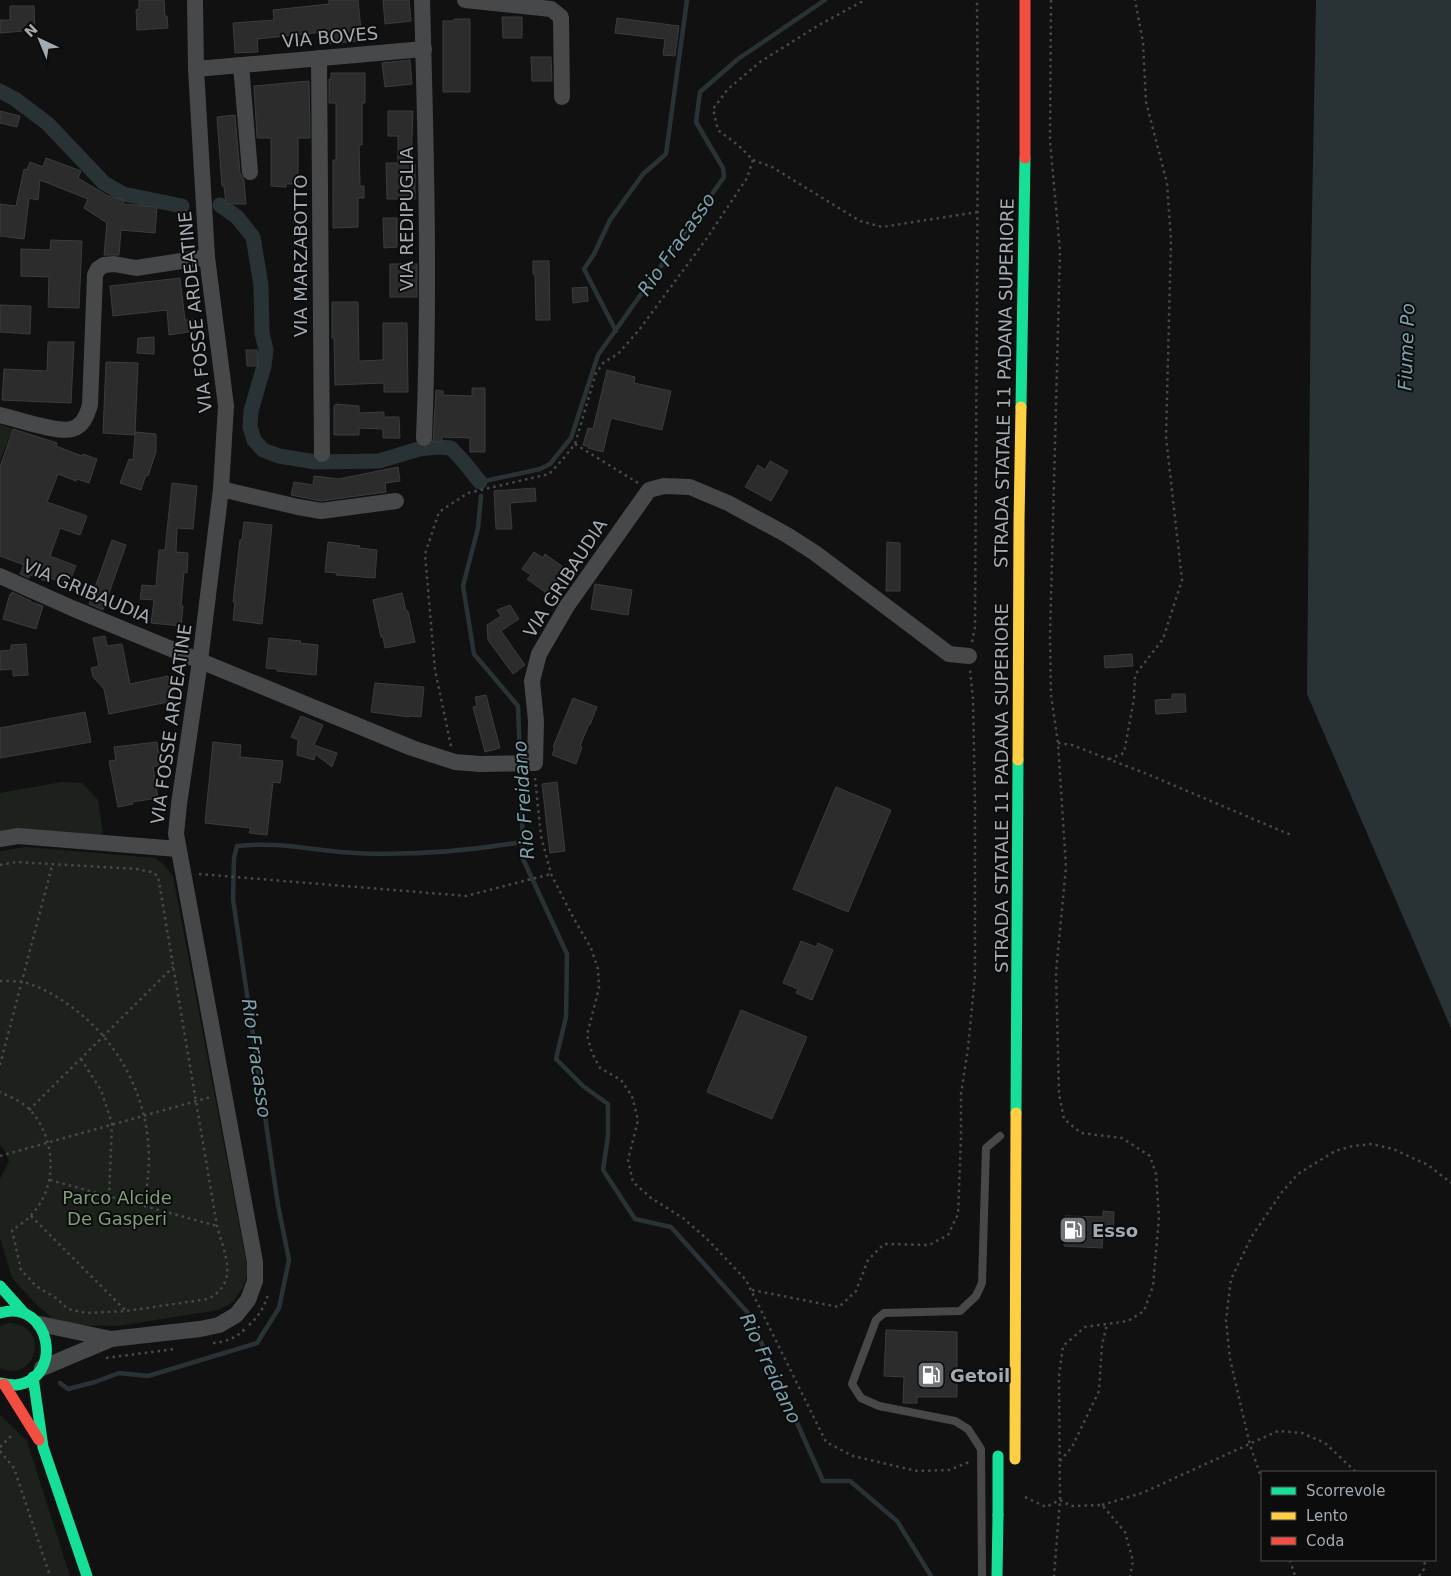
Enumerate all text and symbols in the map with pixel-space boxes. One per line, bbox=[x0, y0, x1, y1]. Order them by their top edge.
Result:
north arrow bbox=[15, 15, 65, 65]
text: N bbox=[21, 21, 41, 40]
street label: VIA BOVES bbox=[281, 22, 379, 52]
street label: VIA REDIPUGLIA bbox=[396, 146, 417, 291]
street label: VIA MARZABOTTO bbox=[290, 175, 311, 337]
water label: Rio Fracasso bbox=[633, 189, 719, 299]
street label: STRADA STATALE 11 PADANA SUPERIORE bbox=[990, 198, 1018, 568]
street label: VIA FOSSE ARDEATINE bbox=[174, 210, 216, 414]
water label: Fiume Po bbox=[1393, 303, 1419, 391]
street label: VIA GRIBAUDIA bbox=[519, 514, 611, 641]
street label: VIA GRIBAUDIA bbox=[20, 555, 155, 628]
street label: STRADA STATALE 11 PADANA SUPERIORE bbox=[991, 603, 1012, 973]
street label: VIA FOSSE ARDEATINE bbox=[147, 622, 195, 826]
water label: Rio Freidano bbox=[508, 740, 538, 860]
water label: Rio Fracasso bbox=[238, 997, 276, 1119]
park label: Parco Alcide De Gasperi bbox=[62, 1187, 172, 1229]
fuel station icon: Esso bbox=[1058, 1215, 1088, 1245]
place label: Esso bbox=[1092, 1220, 1138, 1241]
water label: Rio Freidano bbox=[736, 1309, 806, 1427]
fuel station icon: Getoil bbox=[916, 1360, 946, 1390]
place label: Getoil bbox=[950, 1365, 1010, 1386]
legend bbox=[1261, 1471, 1436, 1561]
text: Scorrevole bbox=[1306, 1482, 1385, 1500]
text: Lento bbox=[1306, 1507, 1348, 1525]
text: Coda bbox=[1306, 1532, 1344, 1550]

